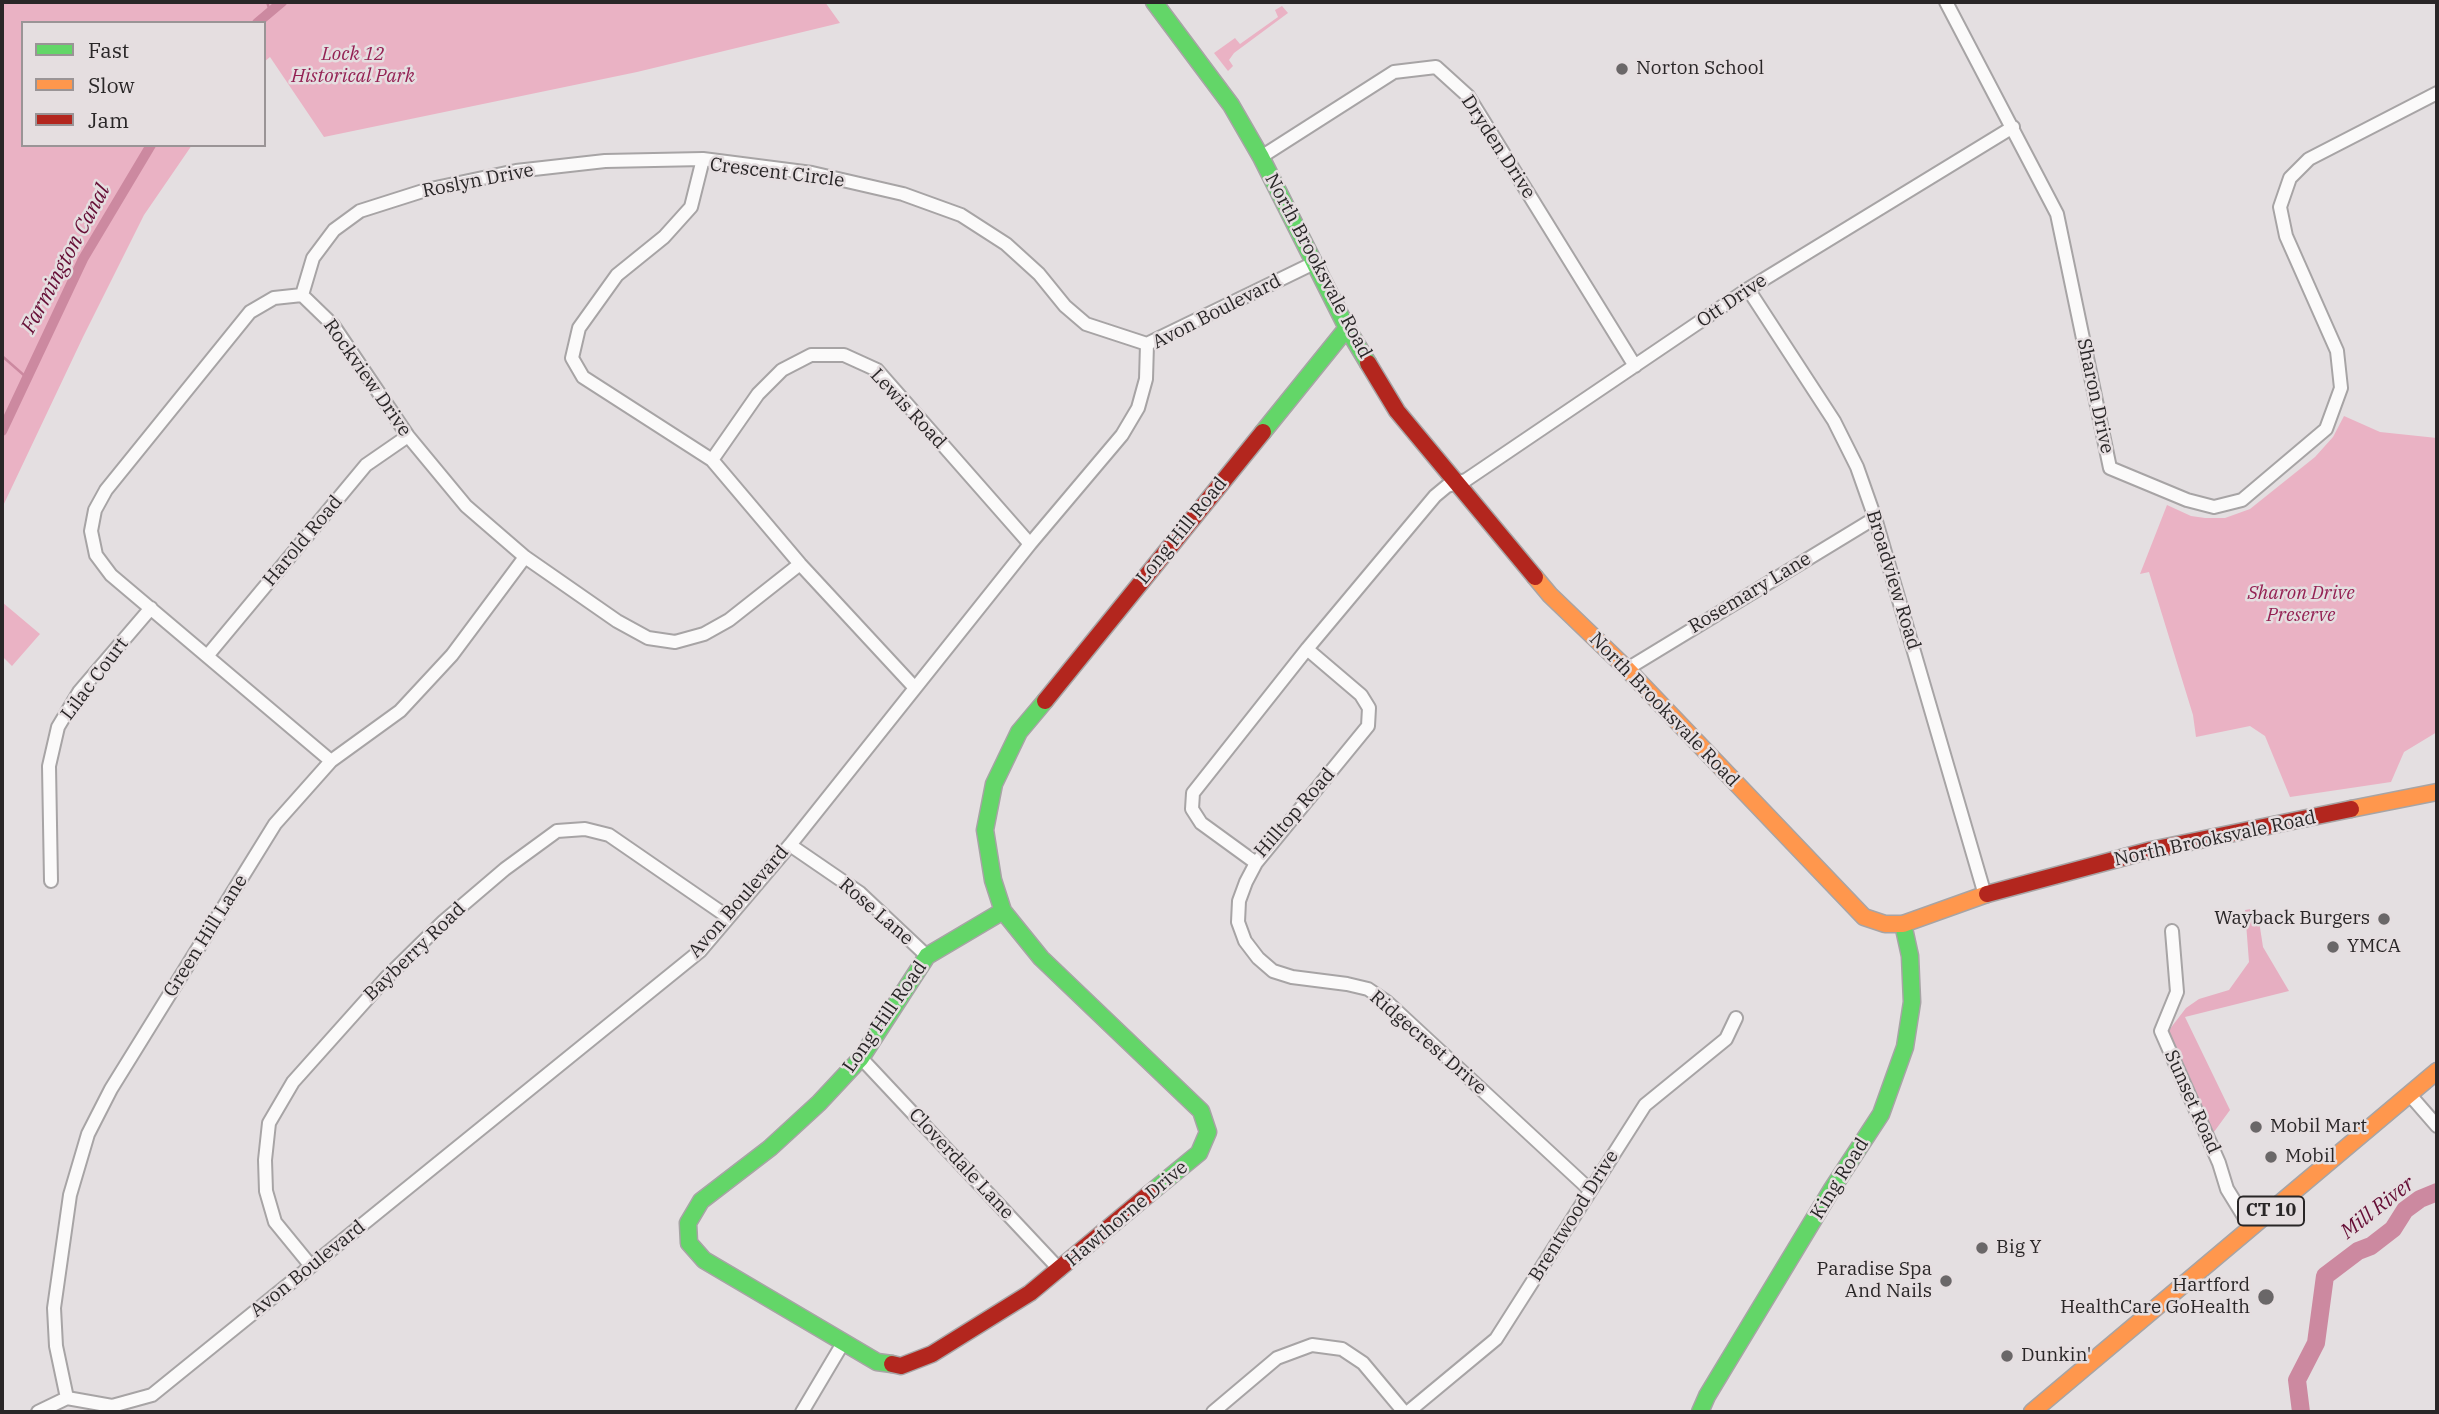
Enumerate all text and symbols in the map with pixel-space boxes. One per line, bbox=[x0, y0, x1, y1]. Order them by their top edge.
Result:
legend bbox=[21, 21, 266, 147]
text: Fast bbox=[88, 36, 129, 64]
park label: Lock 12 Historical Park bbox=[291, 44, 415, 88]
place label: Norton School bbox=[1636, 58, 1764, 80]
marker: Norton School bbox=[1614, 61, 1630, 77]
text: Slow bbox=[88, 71, 135, 99]
street label: Dryden Drive bbox=[1456, 91, 1540, 203]
text: Jam bbox=[88, 106, 129, 134]
street label: Crescent Circle bbox=[708, 153, 846, 193]
street label: Roslyn Drive bbox=[420, 159, 536, 203]
street label: North Brooksvale Road bbox=[1260, 170, 1376, 362]
water label: Farmington Canal bbox=[16, 180, 116, 338]
street label: Ott Drive bbox=[1693, 269, 1771, 333]
street label: Avon Boulevard bbox=[1149, 270, 1285, 354]
street label: Rockview Drive bbox=[318, 315, 416, 441]
street label: Sharon Drive bbox=[2072, 336, 2118, 456]
street label: Lewis Road bbox=[865, 364, 951, 454]
street label: Long Hill Road bbox=[1132, 473, 1232, 589]
street label: Harold Road bbox=[258, 491, 348, 591]
street label: Broadview Road bbox=[1861, 507, 1925, 653]
street label: Rosemary Lane bbox=[1685, 548, 1815, 638]
park label: Sharon Drive Preserve bbox=[2247, 583, 2355, 627]
street label: North Brooksvale Road bbox=[1584, 628, 1744, 792]
street label: Lilac Court bbox=[57, 633, 133, 725]
street label: Hilltop Road bbox=[1250, 764, 1340, 862]
street label: North Brooksvale Road bbox=[2112, 806, 2318, 872]
street label: Avon Boulevard bbox=[684, 841, 794, 963]
street label: Green Hill Lane bbox=[159, 871, 253, 1001]
street label: Rose Lane bbox=[834, 874, 918, 950]
street label: Bayberry Road bbox=[360, 898, 470, 1006]
place label: Wayback Burgers bbox=[2214, 908, 2370, 930]
marker: Wayback Burgers bbox=[2376, 911, 2392, 927]
place label: YMCA bbox=[2347, 936, 2401, 958]
marker: YMCA bbox=[2325, 939, 2341, 955]
street label: Long Hill Road bbox=[838, 957, 932, 1077]
street label: Ridgecrest Drive bbox=[1365, 986, 1491, 1100]
street label: Sunset Road bbox=[2159, 1047, 2225, 1157]
street label: Cloverdale Lane bbox=[904, 1104, 1018, 1224]
place label: Mobil Mart bbox=[2270, 1116, 2367, 1138]
marker: Mobil Mart bbox=[2248, 1119, 2264, 1135]
street label: King Road bbox=[1806, 1134, 1874, 1224]
street label: Brentwood Drive bbox=[1524, 1146, 1624, 1286]
place label: Mobil bbox=[2285, 1146, 2335, 1168]
marker: Mobil bbox=[2263, 1149, 2279, 1165]
street label: Hawthorne Drive bbox=[1061, 1156, 1193, 1272]
water label: Mill River bbox=[2336, 1171, 2420, 1245]
road number: CT 10 bbox=[2238, 1196, 2304, 1226]
street label: Avon Boulevard bbox=[246, 1216, 370, 1322]
place label: Big Y bbox=[1996, 1237, 2042, 1259]
marker: Big Y bbox=[1974, 1240, 1990, 1256]
place label: Paradise Spa And Nails bbox=[1817, 1259, 1932, 1303]
marker: Paradise Spa And Nails bbox=[1938, 1273, 1954, 1289]
place label: Hartford HealthCare GoHealth bbox=[2060, 1275, 2250, 1319]
marker: Hartford HealthCare GoHealth bbox=[2256, 1287, 2276, 1307]
place label: Dunkin' bbox=[2021, 1345, 2091, 1367]
marker: Dunkin' bbox=[1999, 1348, 2015, 1364]

